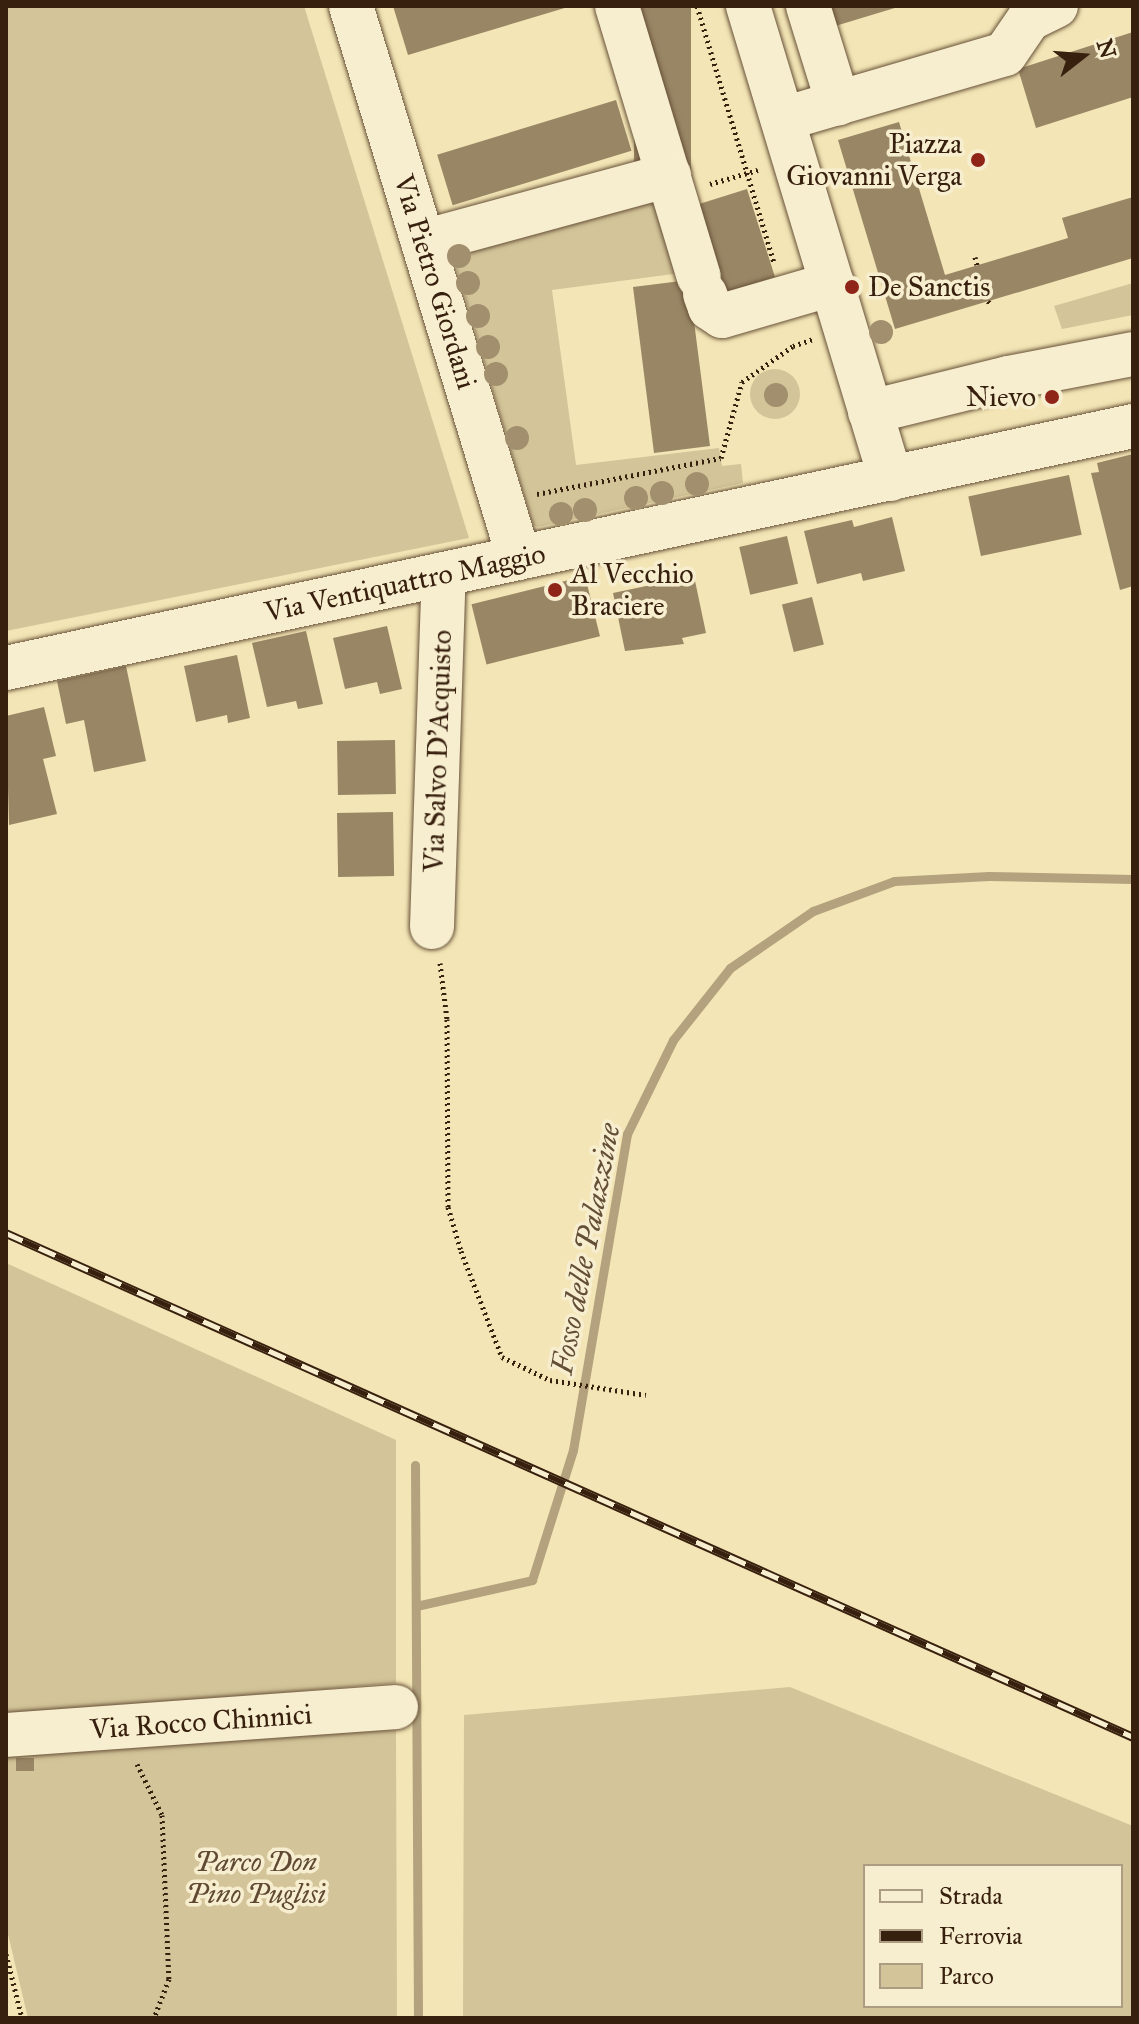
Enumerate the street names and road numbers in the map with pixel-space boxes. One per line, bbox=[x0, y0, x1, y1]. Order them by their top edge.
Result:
street label: Via Pietro Giordani bbox=[386, 171, 484, 393]
street label: Via Ventiquattro Maggio bbox=[262, 537, 548, 629]
street label: Via Salvo D'Acquisto bbox=[417, 629, 459, 873]
street label: Via Rocco Chinnici bbox=[89, 1697, 313, 1747]

